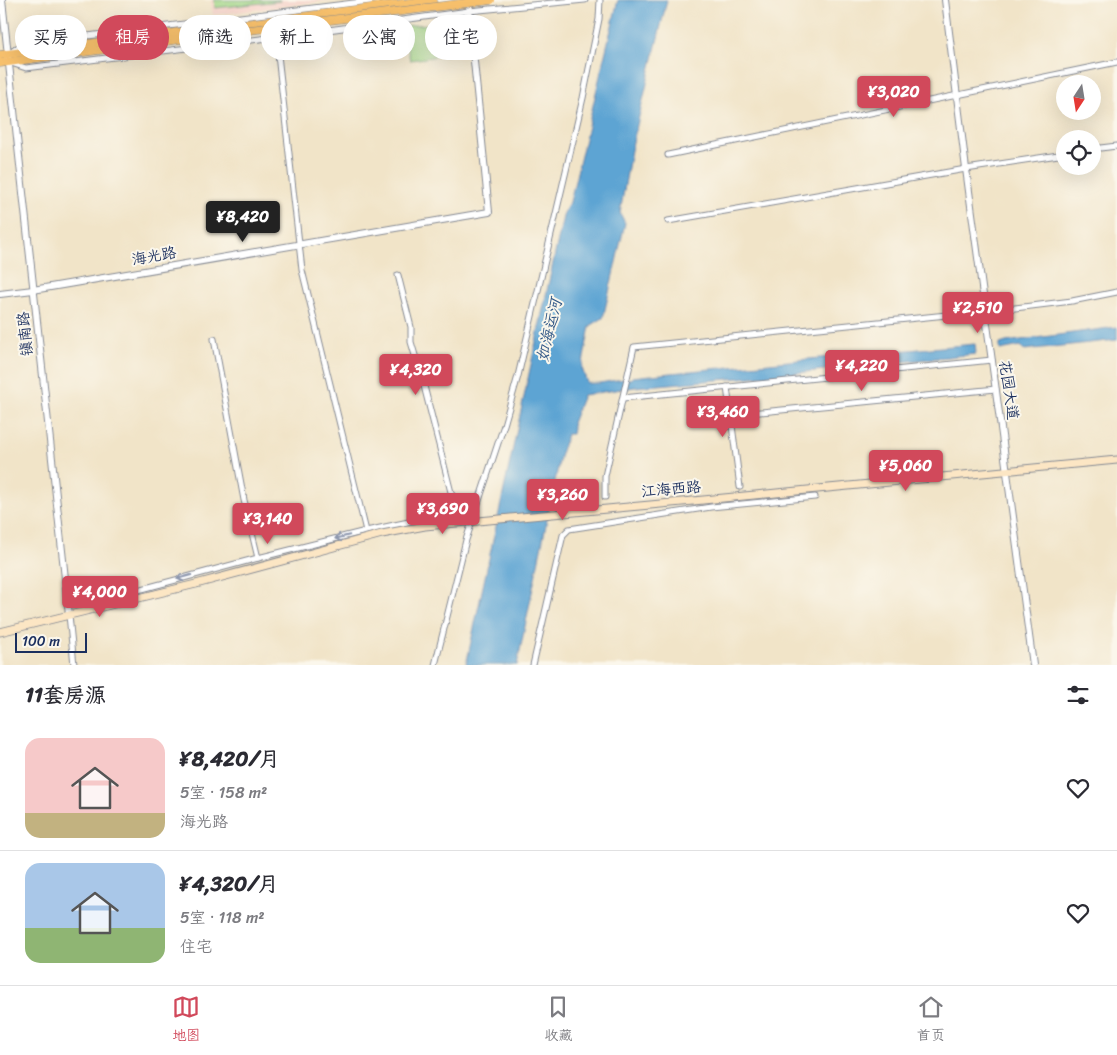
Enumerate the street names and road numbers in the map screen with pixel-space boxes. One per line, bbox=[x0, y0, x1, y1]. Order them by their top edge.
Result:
street label: 海光路 bbox=[130, 239, 178, 273]
street label: 镇南路 bbox=[10, 310, 40, 358]
street label: 花园大道 bbox=[992, 358, 1026, 422]
street label: 江海西路 bbox=[640, 473, 702, 505]

